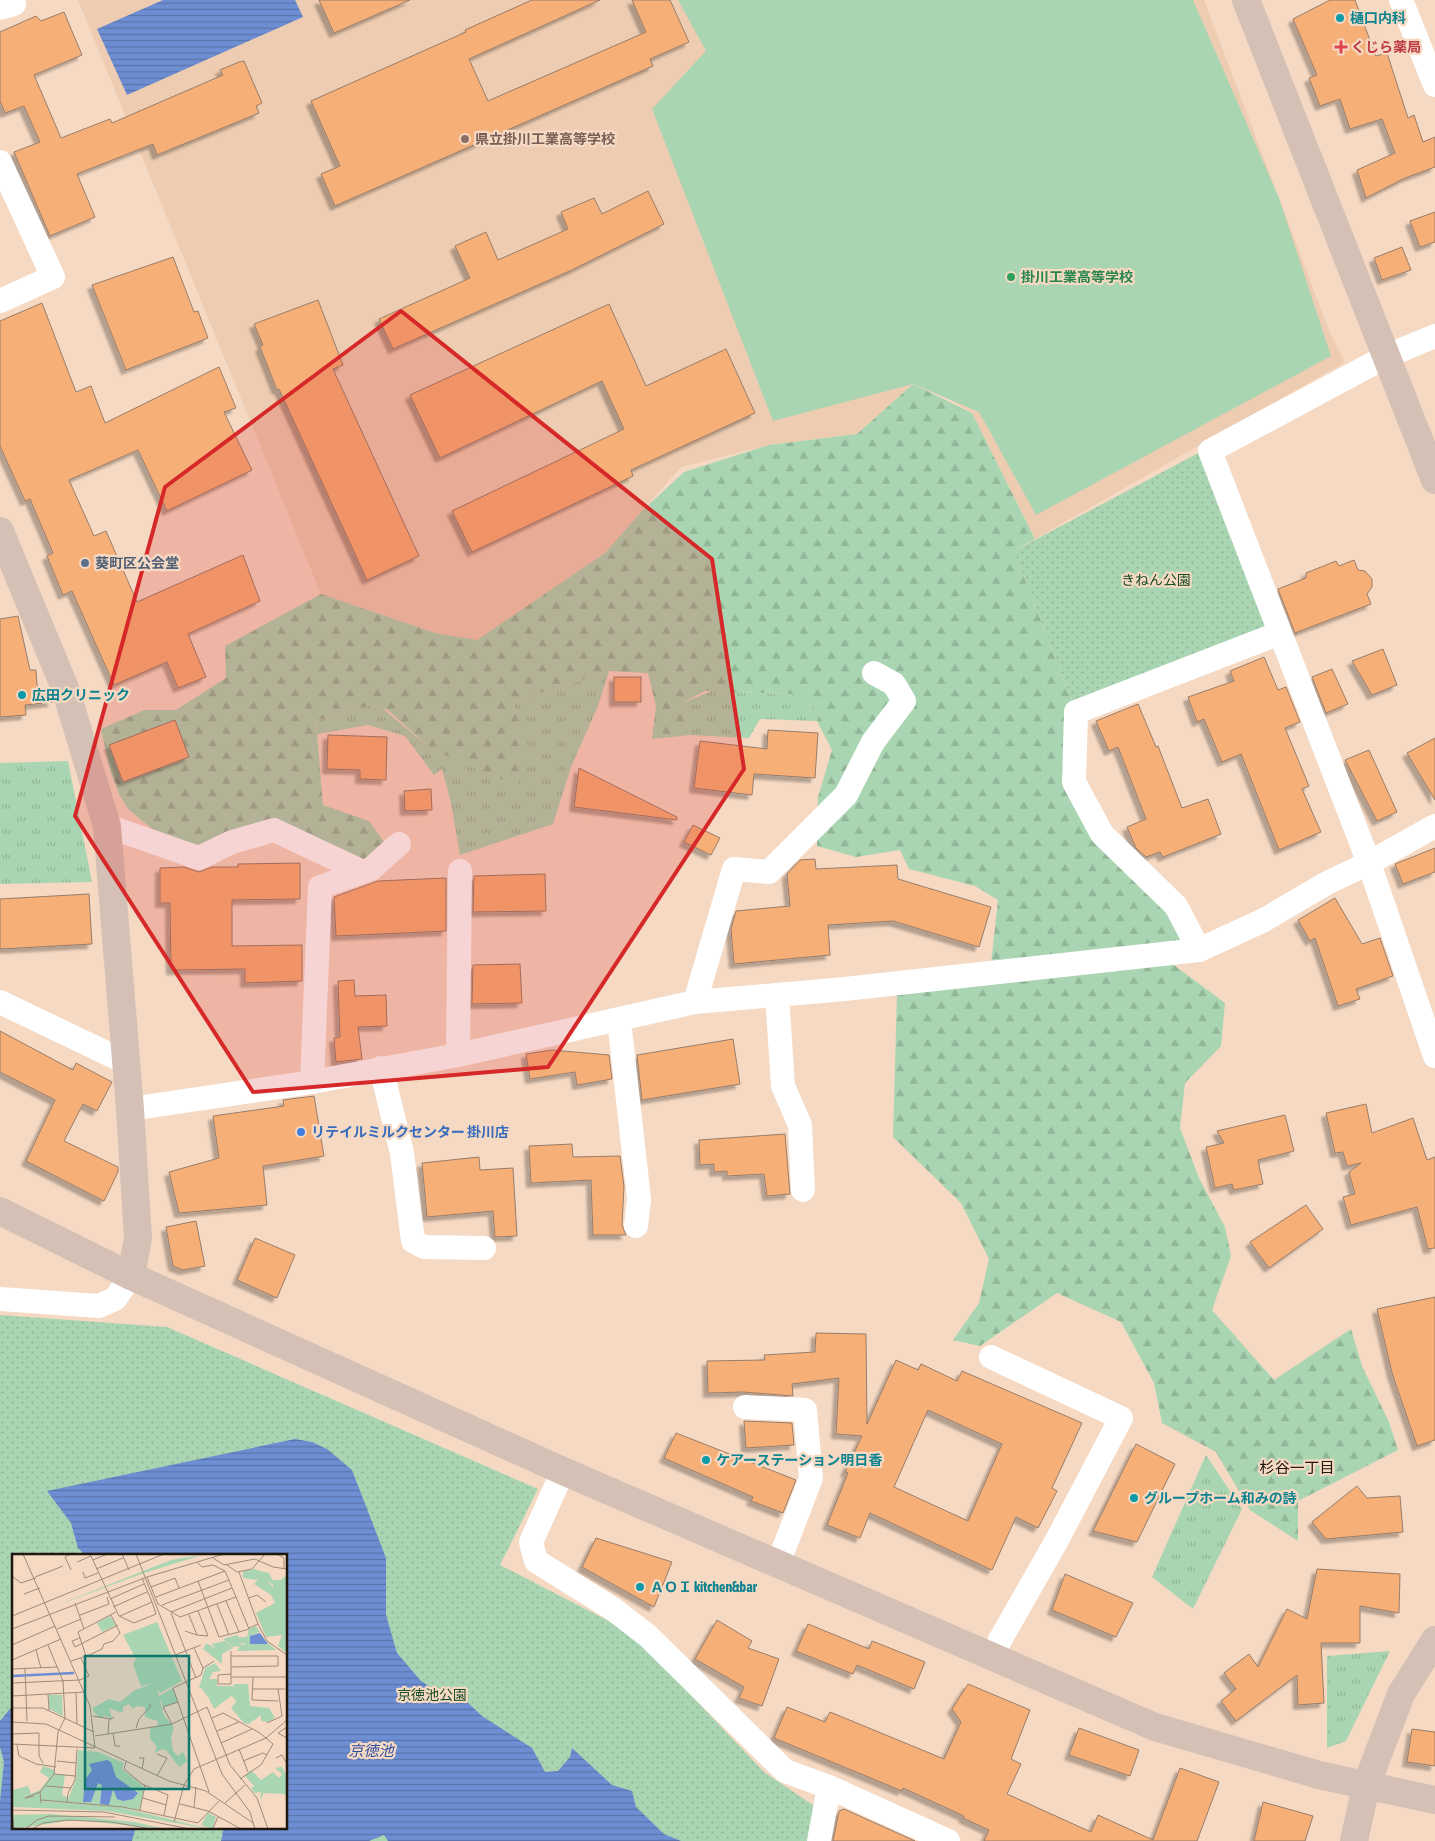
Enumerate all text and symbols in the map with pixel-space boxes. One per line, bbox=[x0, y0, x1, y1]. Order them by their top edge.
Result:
place label: 樋口内科 bbox=[1350, 10, 1406, 26]
marker: 樋口内科 bbox=[1334, 12, 1346, 24]
place label: くじら薬局 bbox=[1351, 39, 1421, 55]
marker: くじら薬局 bbox=[1335, 41, 1347, 53]
place label: 県立掛川工業高等学校 bbox=[475, 131, 615, 147]
marker: 県立掛川工業高等学校 bbox=[459, 133, 471, 145]
place label: 掛川工業高等学校 bbox=[1021, 269, 1133, 285]
marker: 掛川工業高等学校 bbox=[1005, 271, 1017, 283]
place label: 葵町区公会堂 bbox=[95, 555, 179, 571]
marker: 葵町区公会堂 bbox=[79, 557, 91, 569]
park label: きねん公園 bbox=[1121, 572, 1191, 588]
place label: 広田クリニック bbox=[32, 687, 130, 703]
marker: 広田クリニック bbox=[16, 689, 28, 701]
place label: リテイルミルクセンター 掛川店 bbox=[311, 1124, 509, 1140]
marker: リテイルミルクセンター 掛川店 bbox=[295, 1126, 307, 1138]
place label: ケアーステーション明日香 bbox=[716, 1452, 882, 1468]
marker: ケアーステーション明日香 bbox=[700, 1454, 712, 1466]
district label: 杉谷一丁目 bbox=[1259, 1459, 1335, 1476]
place label: グループホーム和みの詩 bbox=[1144, 1490, 1297, 1506]
marker: グループホーム和みの詩 bbox=[1128, 1492, 1140, 1504]
inset map bbox=[12, 1554, 288, 1828]
place label: ＡＯＩ kitchen&bar bbox=[650, 1579, 758, 1595]
marker: ＡＯＩ kitchen&bar bbox=[634, 1581, 646, 1593]
park label: 京徳池公園 bbox=[397, 1687, 467, 1703]
water label: 京徳池 bbox=[348, 1742, 395, 1759]

